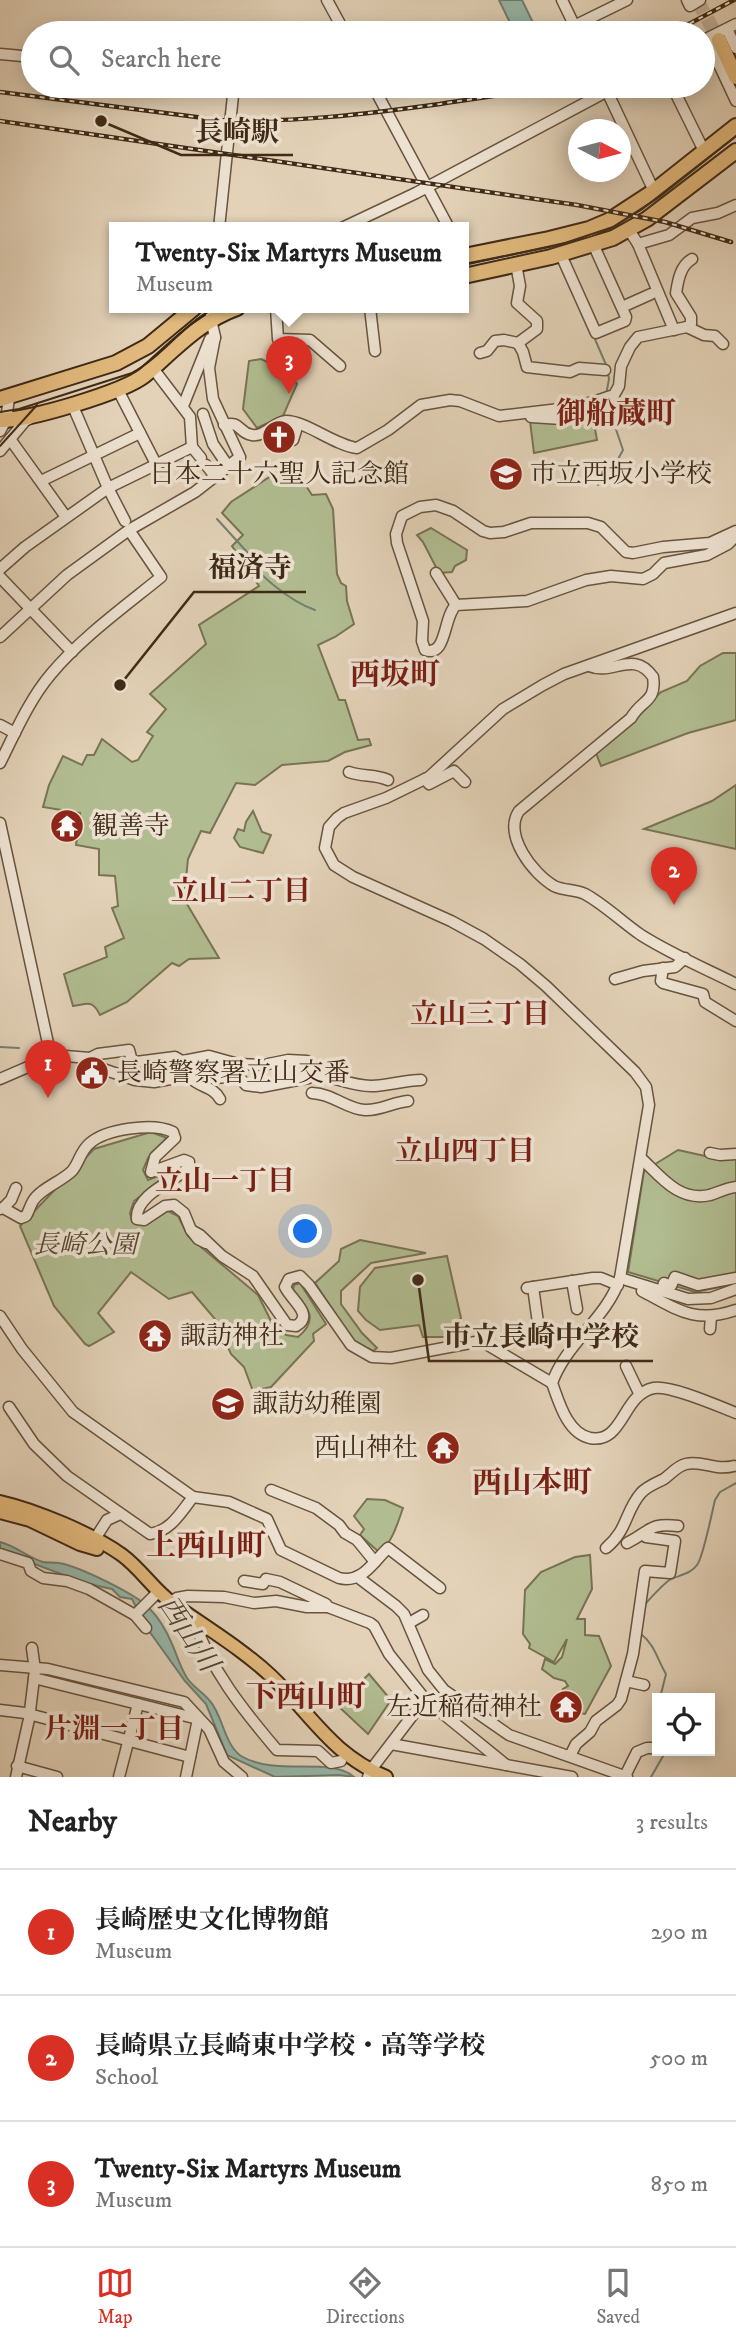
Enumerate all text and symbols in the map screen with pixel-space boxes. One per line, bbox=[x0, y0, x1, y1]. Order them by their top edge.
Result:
search box bbox=[21, 21, 715, 98]
icon: search bbox=[45, 41, 83, 79]
text: Search here bbox=[101, 43, 221, 76]
callout: 長崎駅 bbox=[181, 106, 293, 155]
text: 長崎駅 bbox=[195, 115, 279, 150]
north arrow bbox=[568, 119, 631, 182]
popup bbox=[109, 222, 469, 313]
text: Twenty-Six Martyrs Museum bbox=[136, 237, 442, 270]
text: Museum bbox=[136, 270, 213, 299]
pin: 3 bbox=[266, 336, 312, 394]
district label: 御船蔵町 bbox=[556, 396, 676, 433]
church icon: 日本二十六聖人記念館 bbox=[260, 418, 298, 456]
school or university icon: 市立西坂小学校 bbox=[487, 455, 525, 493]
place label: 日本二十六聖人記念館 bbox=[149, 458, 409, 491]
place label: 市立西坂小学校 bbox=[530, 458, 712, 491]
callout: 福済寺 bbox=[194, 543, 306, 592]
text: 福済寺 bbox=[208, 551, 292, 586]
district label: 西坂町 bbox=[350, 657, 440, 694]
temple icon: 観善寺 bbox=[48, 807, 86, 845]
place label: 観善寺 bbox=[92, 810, 170, 843]
pin: 2 bbox=[651, 847, 697, 905]
district label: 立山二丁目 bbox=[171, 874, 311, 909]
district label: 立山三丁目 bbox=[410, 997, 550, 1032]
pin: 1 bbox=[25, 1040, 71, 1098]
public building icon: 長崎警察署立山交番 bbox=[73, 1054, 111, 1092]
place label: 長崎警察署立山交番 bbox=[116, 1057, 350, 1090]
district label: 立山四丁目 bbox=[395, 1134, 535, 1169]
district label: 立山一丁目 bbox=[155, 1164, 295, 1199]
your location bbox=[288, 1214, 322, 1248]
park label: 長崎公園 bbox=[33, 1229, 141, 1262]
callout: 市立長崎中学校 bbox=[429, 1312, 653, 1361]
temple icon: 諏訪神社 bbox=[136, 1317, 174, 1355]
place label: 諏訪神社 bbox=[180, 1320, 284, 1353]
text: 市立長崎中学校 bbox=[443, 1320, 639, 1355]
school or university icon: 諏訪幼稚園 bbox=[209, 1385, 247, 1423]
place label: 諏訪幼稚園 bbox=[252, 1388, 382, 1421]
temple icon: 西山神社 bbox=[424, 1429, 462, 1467]
place label: 西山神社 bbox=[314, 1432, 418, 1465]
district label: 西山本町 bbox=[472, 1465, 592, 1502]
district label: 上西山町 bbox=[146, 1528, 266, 1565]
water label: 西山川 bbox=[150, 1589, 228, 1681]
district label: 下西山町 bbox=[246, 1679, 366, 1716]
temple icon: 左近稲荷神社 bbox=[547, 1688, 585, 1726]
place label: 左近稲荷神社 bbox=[386, 1691, 542, 1724]
map controls bbox=[652, 1693, 715, 1756]
button: locate bbox=[652, 1693, 715, 1756]
district label: 片淵一丁目 bbox=[44, 1712, 184, 1747]
text: Nearby bbox=[28, 1804, 117, 1841]
text: 3 results bbox=[636, 1808, 708, 1837]
text: 長崎歴史文化博物館 bbox=[95, 1904, 329, 1937]
text: 1 bbox=[47, 1918, 55, 1947]
text: 290 m bbox=[651, 1918, 708, 1947]
text: Museum bbox=[95, 1937, 172, 1966]
text: 長崎県立長崎東中学校・高等学校 bbox=[95, 2030, 485, 2063]
text: 2 bbox=[45, 2044, 57, 2073]
text: 500 m bbox=[650, 2044, 708, 2073]
text: School bbox=[95, 2063, 158, 2092]
text: Twenty-Six Martyrs Museum bbox=[95, 2153, 401, 2186]
text: 3 bbox=[47, 2170, 55, 2199]
text: 850 m bbox=[650, 2170, 708, 2199]
text: Museum bbox=[95, 2186, 172, 2215]
tab: Map bbox=[96, 2264, 134, 2329]
tab: Directions bbox=[326, 2264, 405, 2329]
tab: Saved bbox=[596, 2264, 640, 2329]

